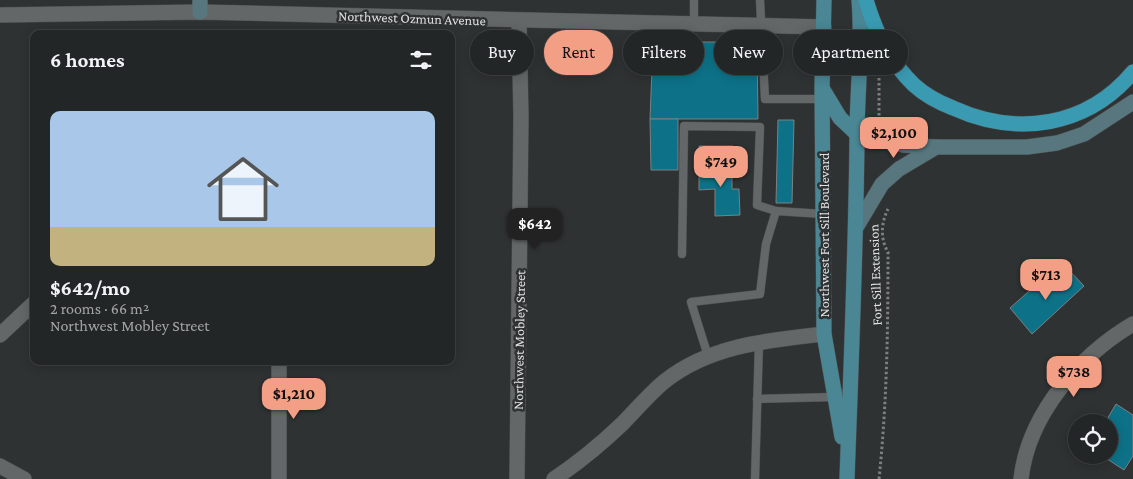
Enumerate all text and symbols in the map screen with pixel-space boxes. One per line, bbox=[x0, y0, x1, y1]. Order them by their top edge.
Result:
street label: Northwest Ozmun Avenue bbox=[338, 7, 486, 29]
chip: Buy bbox=[470, 30, 534, 75]
chip: Rent bbox=[544, 30, 613, 75]
chip: Filters bbox=[623, 30, 704, 75]
chip: New bbox=[714, 30, 783, 75]
chip: Apartment bbox=[793, 30, 908, 75]
icon: filters bbox=[407, 46, 435, 74]
text: 6 homes bbox=[50, 48, 125, 72]
pin: $2,100 bbox=[853, 116, 935, 159]
text: $2,100 bbox=[871, 124, 917, 141]
icon: home bbox=[198, 144, 288, 234]
pin: $749 bbox=[691, 146, 751, 188]
street label: Northwest Fort Sill Boulevard bbox=[816, 152, 832, 317]
text: $749 bbox=[705, 153, 737, 170]
pin: $642 bbox=[505, 208, 565, 250]
text: $642 bbox=[518, 215, 552, 232]
street label: Fort Sill Extension bbox=[865, 223, 885, 326]
pin: $713 bbox=[1016, 258, 1076, 301]
text: $713 bbox=[1031, 266, 1061, 283]
street label: Northwest Mobley Street bbox=[510, 270, 528, 410]
text: $642/mo bbox=[50, 276, 130, 300]
text: 2 rooms · 66 m² bbox=[50, 300, 149, 317]
text: Northwest Mobley Street bbox=[50, 317, 210, 334]
pin: $738 bbox=[1044, 356, 1104, 398]
text: $738 bbox=[1058, 363, 1090, 380]
pin: $1,210 bbox=[253, 378, 335, 420]
text: $1,210 bbox=[273, 385, 315, 402]
map controls bbox=[1068, 414, 1118, 464]
button: locate bbox=[1068, 414, 1118, 464]

